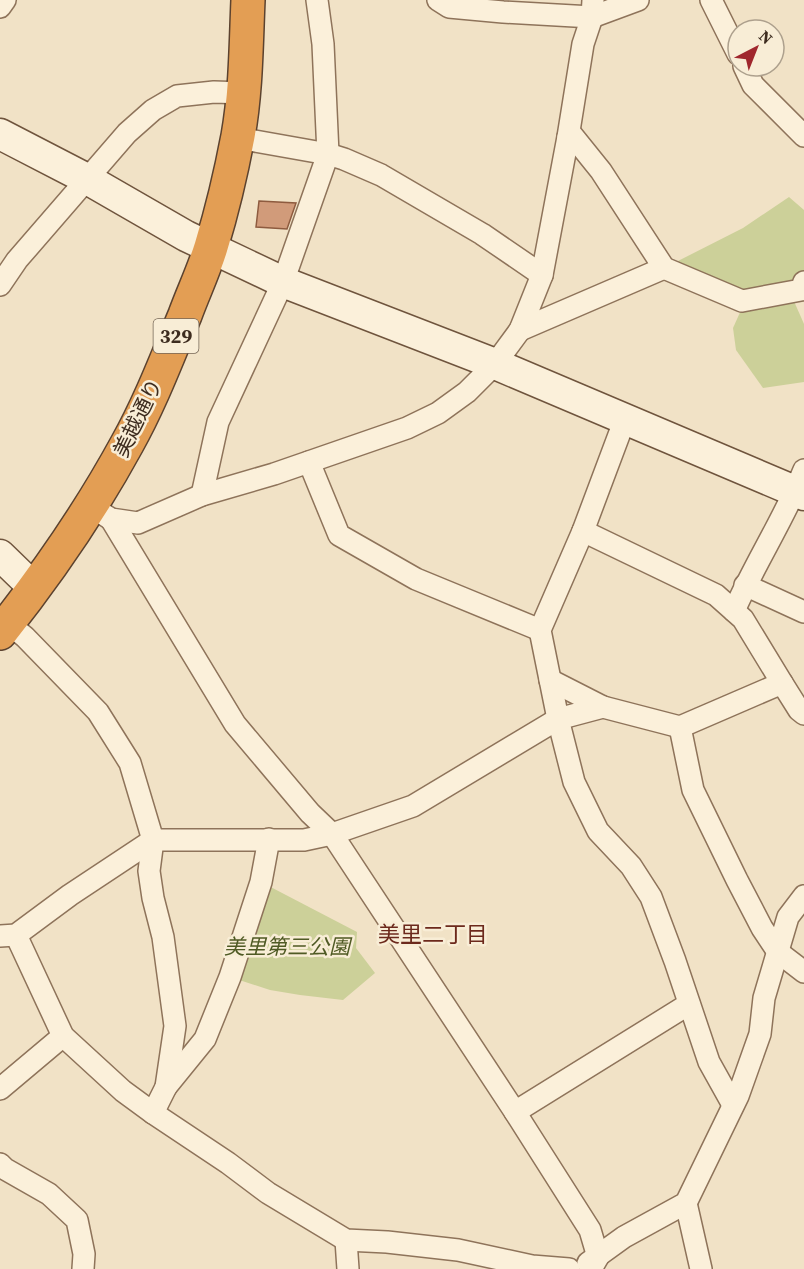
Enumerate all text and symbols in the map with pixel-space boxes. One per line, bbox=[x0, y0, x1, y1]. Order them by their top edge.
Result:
north arrow bbox=[726, 18, 786, 78]
text: N bbox=[754, 25, 778, 49]
road number: 329 bbox=[154, 319, 198, 353]
street label: 美越通り bbox=[106, 374, 169, 462]
district label: 美里二丁目 bbox=[378, 919, 488, 949]
park label: 美里第三公園 bbox=[224, 932, 353, 961]

